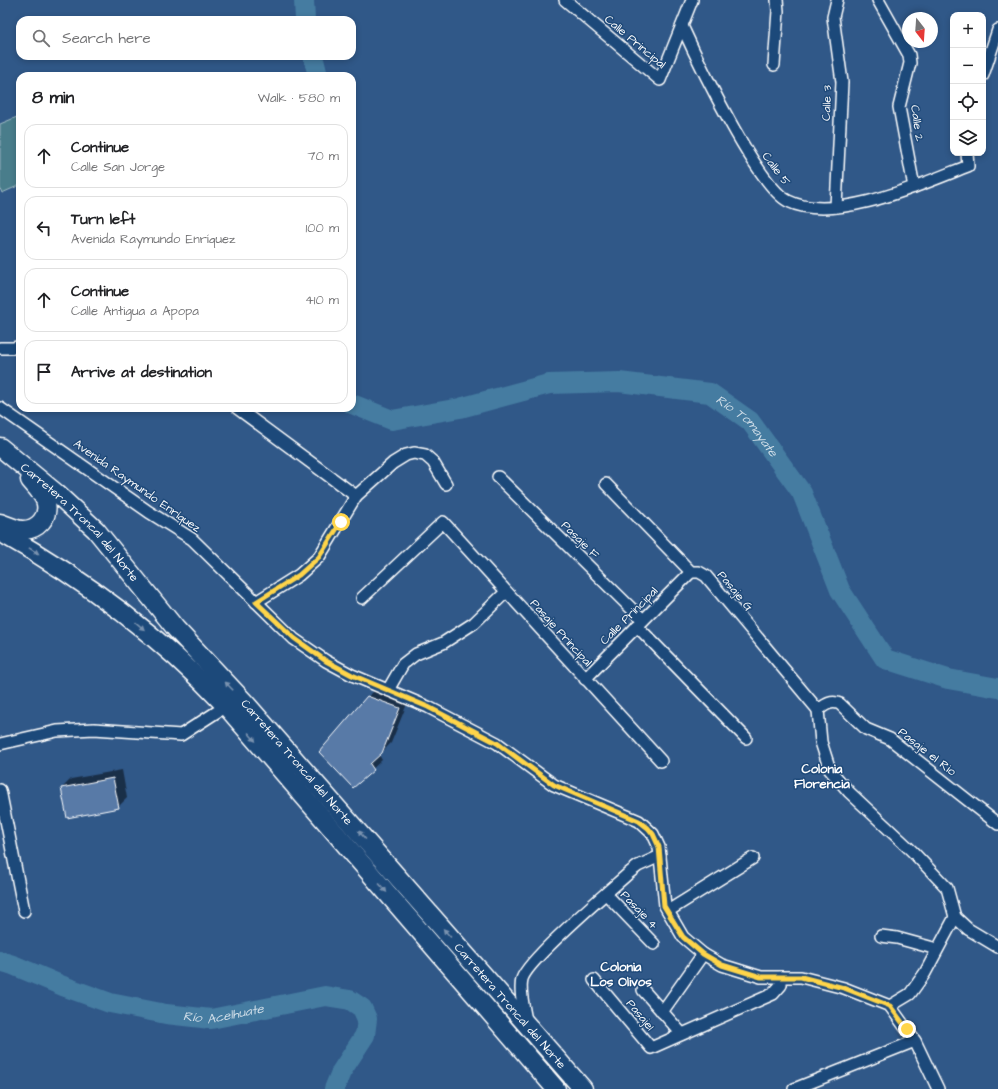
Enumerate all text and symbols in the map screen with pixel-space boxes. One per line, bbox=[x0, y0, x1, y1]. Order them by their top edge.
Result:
street label: Calle Principal bbox=[600, 11, 670, 73]
north arrow bbox=[902, 12, 938, 48]
map controls bbox=[950, 12, 986, 156]
button: + bbox=[950, 12, 986, 48]
search box bbox=[16, 16, 356, 60]
icon: search bbox=[30, 27, 52, 49]
text: Search here bbox=[62, 28, 151, 49]
button: − bbox=[950, 48, 986, 84]
button: locate bbox=[950, 84, 986, 120]
street label: Calle 3 bbox=[818, 85, 836, 121]
text: 8 min bbox=[32, 86, 74, 110]
text: Walk · 580 m bbox=[258, 89, 340, 107]
street label: Calle 2 bbox=[906, 104, 928, 142]
button: layers bbox=[950, 120, 986, 156]
text: Continue bbox=[71, 137, 129, 158]
icon: ahead bbox=[33, 145, 55, 167]
text: 70 m bbox=[307, 147, 339, 165]
street label: Calle 5 bbox=[758, 149, 795, 190]
text: Calle San Jorge bbox=[71, 158, 165, 176]
text: Turn left bbox=[71, 209, 135, 230]
icon: left bbox=[33, 217, 55, 239]
text: 100 m bbox=[306, 219, 339, 237]
text: Avenida Raymundo Enríquez bbox=[71, 230, 236, 248]
text: Continue bbox=[71, 281, 129, 302]
icon: ahead bbox=[33, 289, 55, 311]
text: 410 m bbox=[305, 291, 339, 309]
text: Calle Antigua a Apopa bbox=[71, 302, 199, 320]
icon: arrive bbox=[33, 361, 55, 383]
text: Arrive at destination bbox=[71, 362, 212, 383]
water label: Río Tomayate bbox=[712, 391, 783, 461]
street label: Avenida Raymundo Enríquez bbox=[69, 435, 204, 537]
street label: Carretera Troncal del Norte bbox=[17, 459, 143, 586]
route start bbox=[332, 513, 350, 531]
street label: Pasaje F bbox=[557, 517, 603, 563]
one-way arrow bbox=[28, 548, 40, 555]
street label: Pasaje G bbox=[713, 567, 757, 615]
street label: Calle Principal bbox=[596, 583, 662, 649]
street label: Pasaje Principal bbox=[526, 596, 596, 671]
one-way arrow bbox=[135, 621, 146, 630]
one-way arrow bbox=[224, 681, 234, 691]
street label: Carretera Troncal del Norte bbox=[237, 695, 357, 829]
street label: Pasaje el Rio bbox=[894, 724, 960, 780]
one-way arrow bbox=[248, 732, 257, 742]
district label: Colonia Florencia bbox=[794, 760, 850, 793]
one-way arrow bbox=[357, 830, 366, 840]
one-way arrow bbox=[378, 883, 387, 894]
street label: Pasaje 4 bbox=[616, 887, 662, 933]
one-way arrow bbox=[442, 928, 452, 938]
street label: Carretera Troncal del Norte bbox=[450, 939, 570, 1073]
district label: Colonia Los Olivos bbox=[590, 958, 652, 991]
street label: Pasaje1 bbox=[622, 996, 658, 1035]
water label: Río Acelhuate bbox=[182, 999, 266, 1029]
route end bbox=[898, 1020, 916, 1038]

